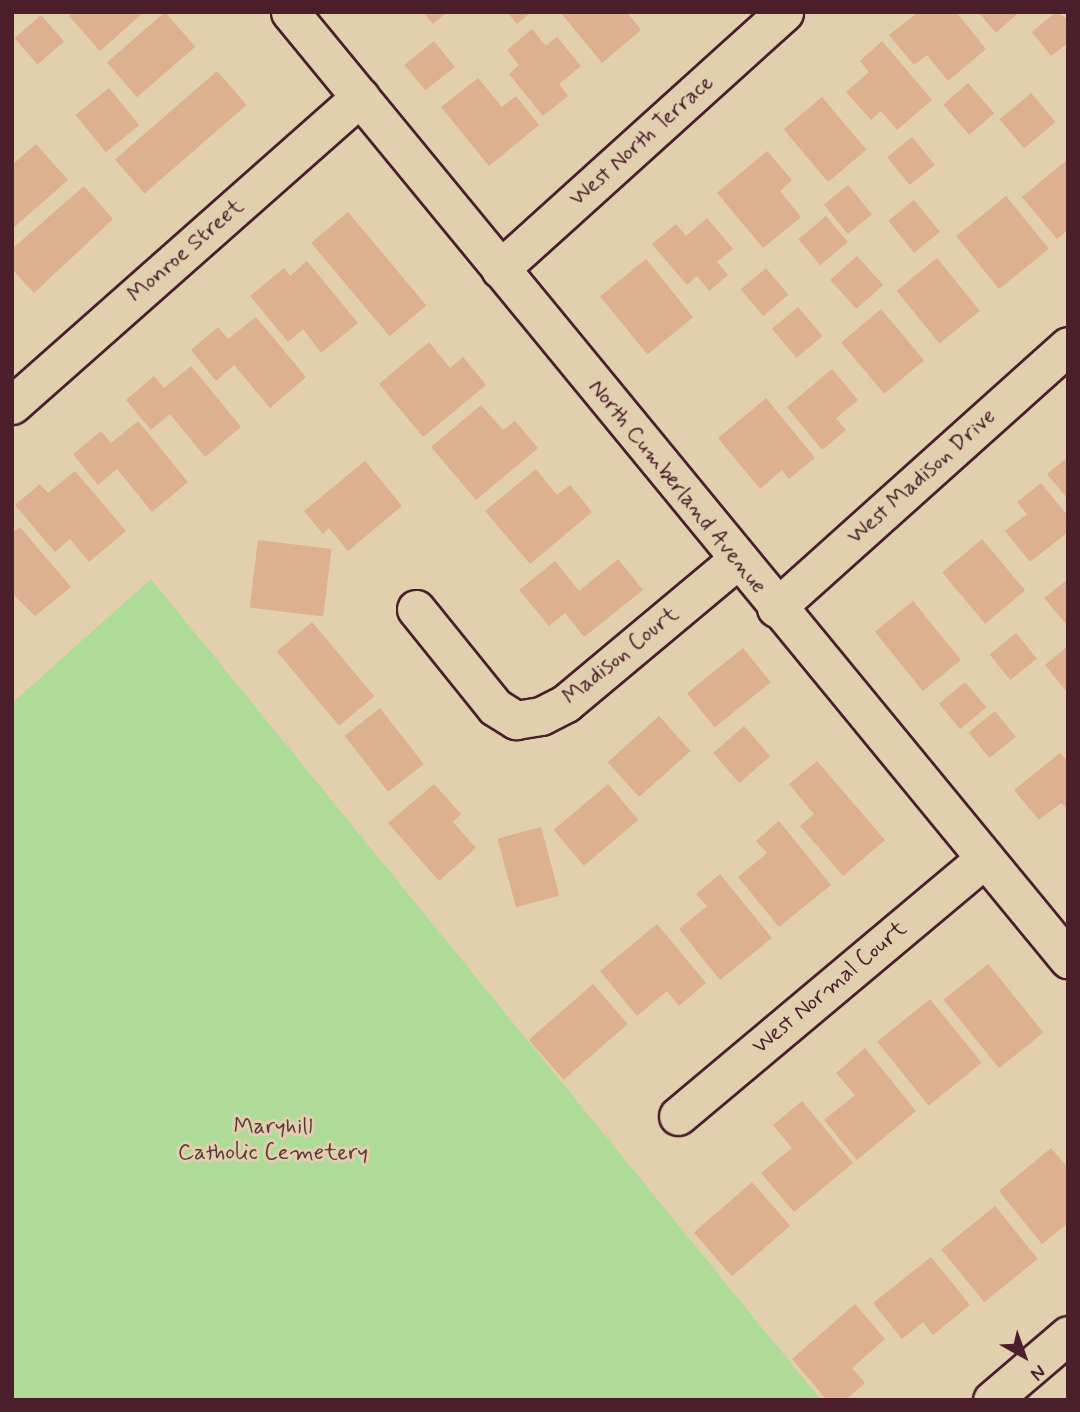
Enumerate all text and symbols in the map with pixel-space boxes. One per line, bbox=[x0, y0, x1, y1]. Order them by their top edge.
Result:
street label: West North Terrace bbox=[564, 69, 720, 213]
street label: Monroe Street bbox=[122, 193, 250, 309]
street label: North Cumberland Avenue bbox=[583, 375, 771, 599]
street label: West Madison Drive bbox=[843, 404, 1001, 550]
street label: Madison Court bbox=[558, 601, 684, 711]
street label: West Normal Court bbox=[748, 916, 912, 1060]
park label: Maryhill Catholic Cemetery bbox=[178, 1113, 368, 1167]
north arrow bbox=[989, 1321, 1059, 1391]
text: N bbox=[1025, 1359, 1051, 1386]

